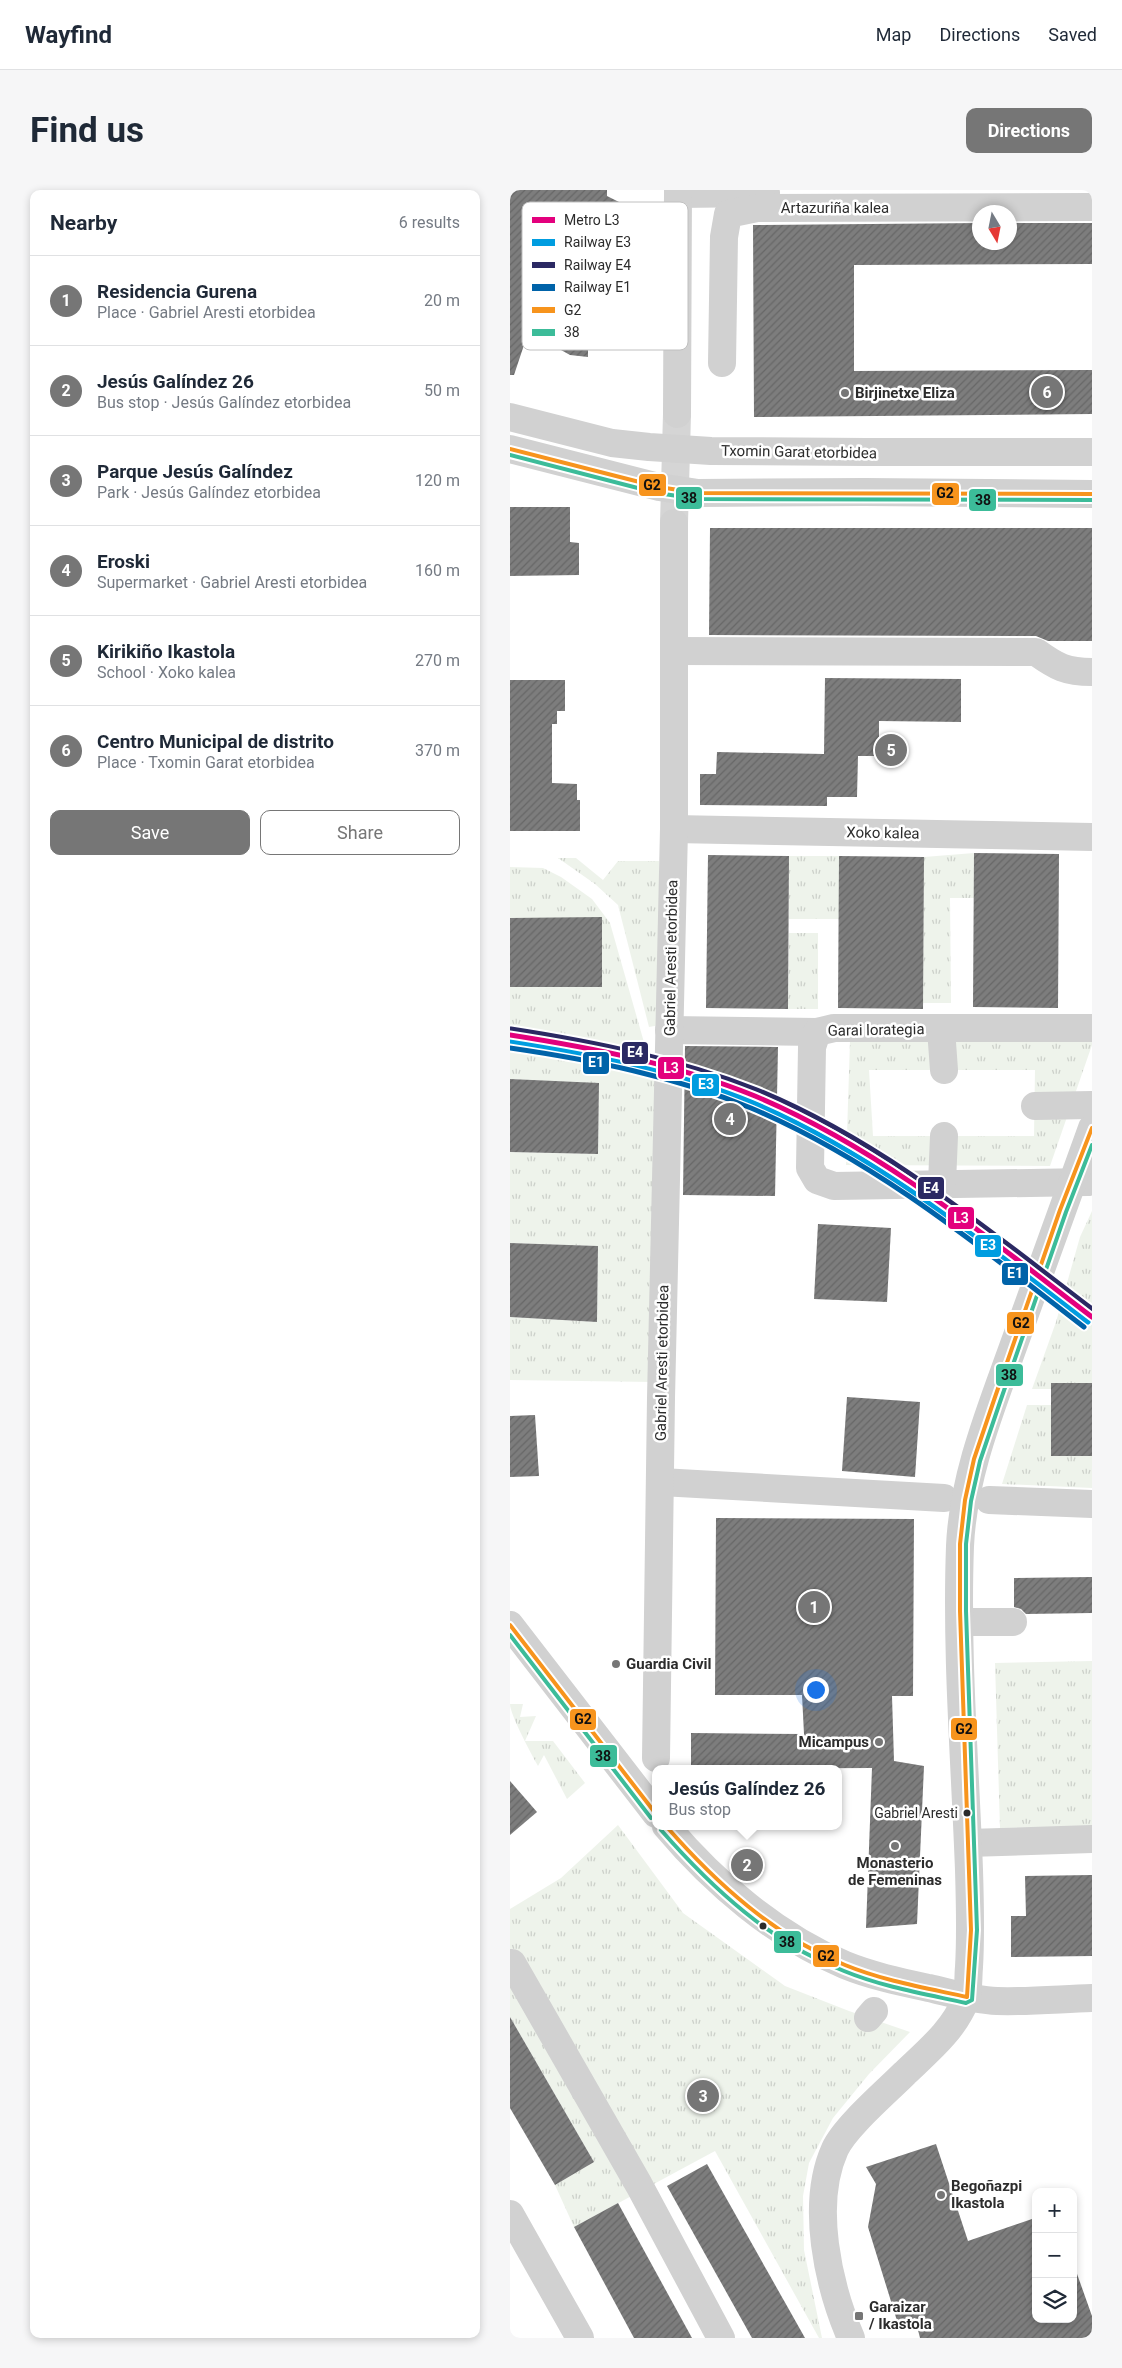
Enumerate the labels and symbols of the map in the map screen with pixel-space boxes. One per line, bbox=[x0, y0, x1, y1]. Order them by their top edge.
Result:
street label: Artazuriña kalea bbox=[781, 199, 889, 217]
legend bbox=[522, 202, 688, 350]
north arrow bbox=[972, 205, 1017, 250]
text: Metro L3 bbox=[564, 212, 620, 228]
text: Railway E3 bbox=[564, 234, 631, 250]
text: Railway E4 bbox=[564, 257, 631, 273]
text: Railway E1 bbox=[564, 279, 631, 295]
text: G2 bbox=[564, 302, 582, 318]
text: 38 bbox=[564, 324, 580, 340]
pin: 6 bbox=[1031, 373, 1063, 411]
place label: Birjinetxe Eliza bbox=[855, 384, 955, 402]
marker: Birjinetxe Eliza bbox=[839, 387, 851, 399]
street label: Txomin Garat etorbidea bbox=[721, 442, 877, 462]
line badge: G2 bbox=[638, 473, 667, 497]
text: G2 bbox=[643, 477, 661, 493]
line badge: G2 bbox=[931, 482, 960, 506]
text: G2 bbox=[936, 485, 954, 501]
line badge: 38 bbox=[675, 486, 703, 510]
line badge: 38 bbox=[968, 488, 997, 512]
text: 38 bbox=[681, 490, 697, 506]
text: 38 bbox=[975, 492, 991, 508]
pin: 5 bbox=[875, 731, 907, 769]
street label: Xoko kalea bbox=[846, 823, 920, 843]
street label: Gabriel Aresti etorbidea bbox=[661, 880, 681, 1036]
street label: Garai lorategia bbox=[827, 1020, 925, 1040]
line badge: E4 bbox=[621, 1041, 649, 1065]
text: E4 bbox=[627, 1044, 643, 1060]
line badge: E1 bbox=[582, 1051, 610, 1075]
text: E1 bbox=[588, 1054, 604, 1070]
line badge: L3 bbox=[657, 1056, 685, 1080]
text: L3 bbox=[663, 1060, 679, 1076]
line badge: E3 bbox=[691, 1073, 720, 1097]
text: E3 bbox=[698, 1076, 714, 1092]
pin: 4 bbox=[714, 1100, 746, 1138]
line badge: E4 bbox=[917, 1176, 945, 1200]
text: E4 bbox=[923, 1180, 939, 1196]
line badge: L3 bbox=[947, 1206, 975, 1230]
text: L3 bbox=[953, 1210, 969, 1226]
line badge: E3 bbox=[974, 1234, 1002, 1258]
text: E3 bbox=[980, 1237, 996, 1253]
line badge: E1 bbox=[1001, 1262, 1029, 1286]
text: E1 bbox=[1007, 1265, 1023, 1281]
street label: Gabriel Aresti etorbidea bbox=[652, 1285, 672, 1441]
line badge: G2 bbox=[1006, 1311, 1035, 1335]
text: G2 bbox=[1012, 1315, 1030, 1331]
line badge: 38 bbox=[995, 1363, 1024, 1387]
text: 38 bbox=[1001, 1367, 1017, 1383]
pin: 1 bbox=[798, 1588, 830, 1626]
place label: Guardia Civil bbox=[626, 1655, 712, 1673]
marker: Guardia Civil bbox=[610, 1658, 622, 1670]
your location bbox=[803, 1677, 829, 1703]
line badge: G2 bbox=[569, 1708, 597, 1731]
text: G2 bbox=[574, 1711, 592, 1727]
line badge: G2 bbox=[950, 1717, 978, 1741]
text: G2 bbox=[955, 1721, 973, 1737]
place label: Micampus bbox=[799, 1733, 869, 1751]
marker: Micampus bbox=[873, 1736, 885, 1748]
line badge: 38 bbox=[589, 1744, 618, 1768]
text: 38 bbox=[595, 1748, 611, 1764]
place label: Gabriel Aresti bbox=[874, 1805, 958, 1821]
marker: Gabriel Aresti bbox=[962, 1808, 972, 1818]
marker: Monasterio de Femeninas bbox=[889, 1840, 901, 1852]
pin: 2 bbox=[731, 1846, 763, 1884]
place label: Monasterio de Femeninas bbox=[848, 1854, 942, 1889]
unlabelled marker bbox=[758, 1921, 768, 1931]
line badge: 38 bbox=[773, 1930, 802, 1954]
text: 38 bbox=[779, 1934, 795, 1950]
line badge: G2 bbox=[812, 1944, 840, 1968]
text: G2 bbox=[817, 1948, 835, 1964]
pin: 3 bbox=[687, 2077, 719, 2115]
place label: Begoñazpi Ikastola bbox=[951, 2177, 1022, 2212]
marker: Begoñazpi Ikastola bbox=[935, 2189, 947, 2201]
place label: Garaizar / Ikastola bbox=[868, 2298, 932, 2333]
marker: Garaizar / Ikastola bbox=[853, 2310, 865, 2322]

